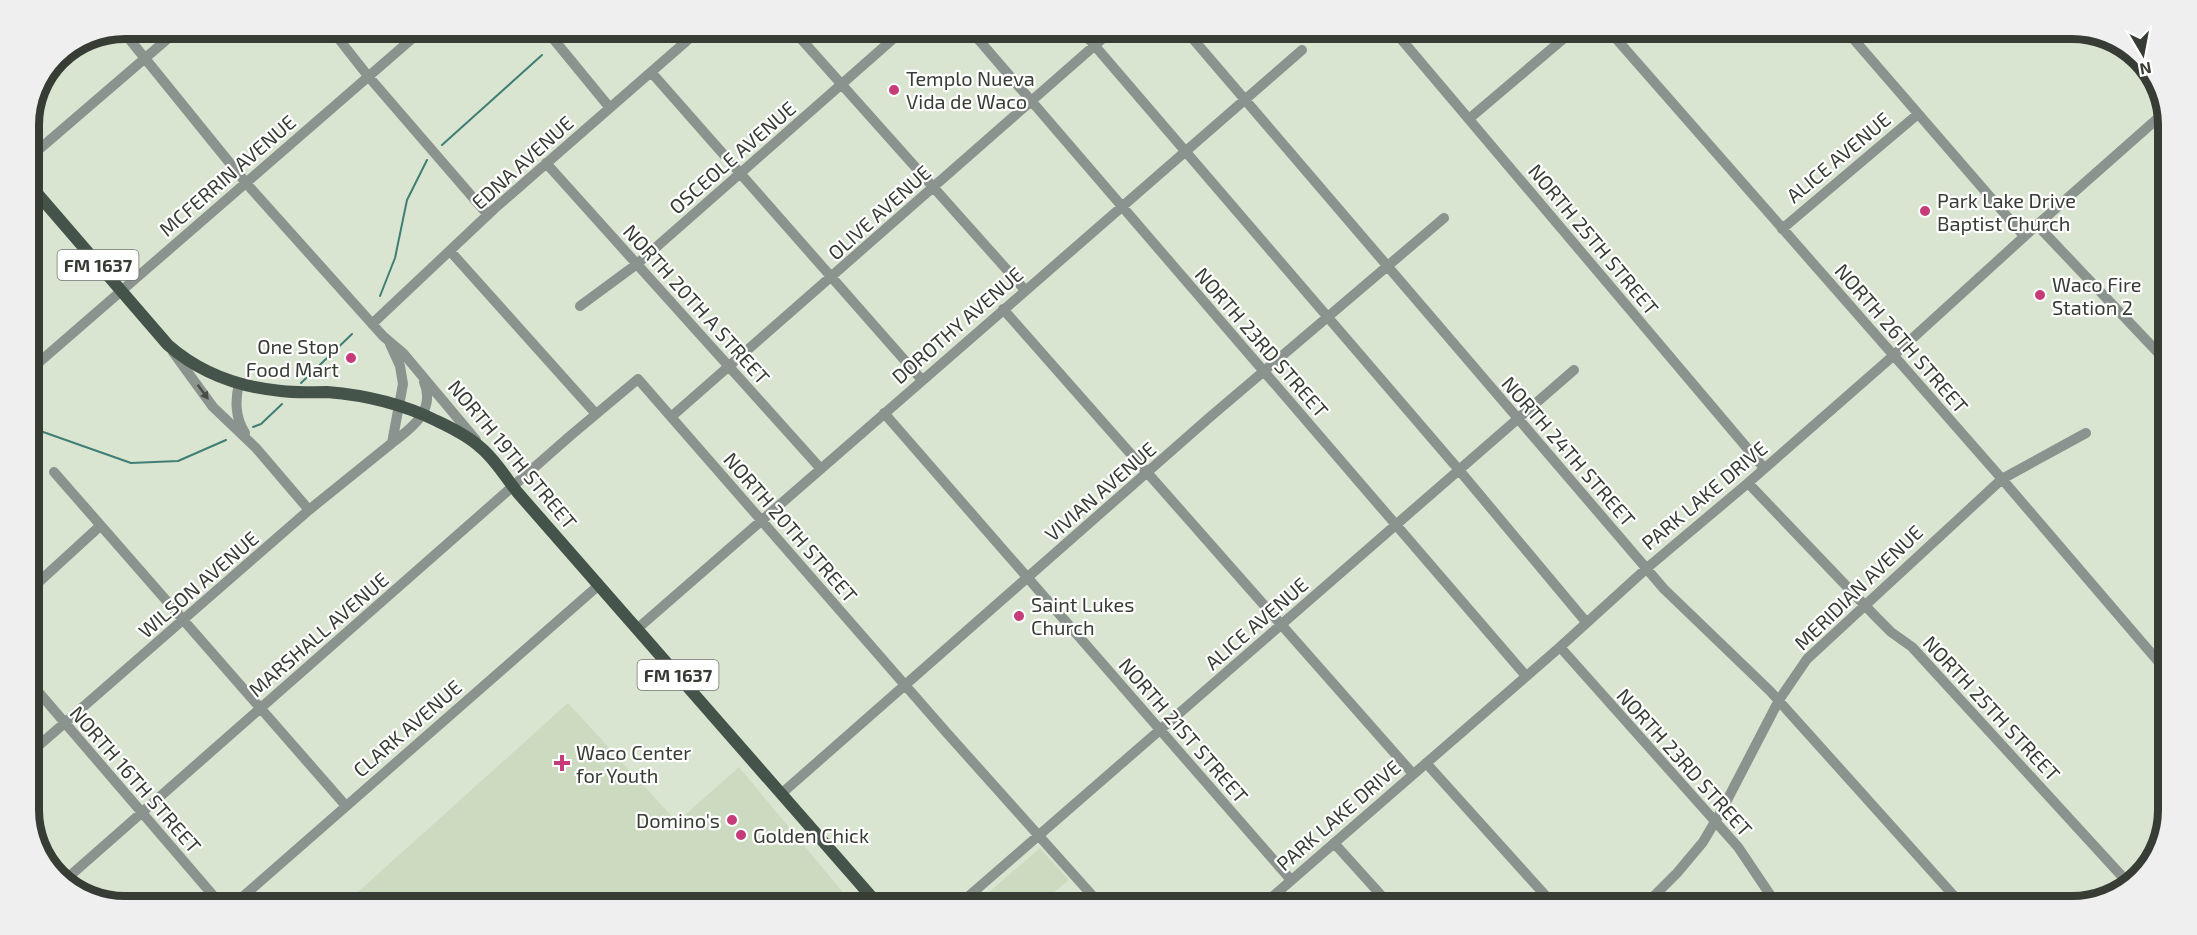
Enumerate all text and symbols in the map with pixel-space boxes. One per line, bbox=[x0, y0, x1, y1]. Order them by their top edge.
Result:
north arrow bbox=[2113, 24, 2173, 84]
text: N bbox=[2138, 59, 2153, 80]
place label: Templo Nueva Vida de Waco bbox=[906, 66, 1035, 113]
marker: Templo Nueva Vida de Waco bbox=[887, 83, 901, 97]
street label: OSCEOLE AVENUE bbox=[664, 96, 800, 218]
street label: ALICE AVENUE bbox=[1781, 107, 1895, 207]
street label: MCFERRIN AVENUE bbox=[154, 109, 300, 241]
street label: EDNA AVENUE bbox=[466, 110, 578, 214]
street label: NORTH 25TH STREET bbox=[1524, 159, 1664, 320]
street label: OLIVE AVENUE bbox=[823, 160, 935, 264]
place label: Park Lake Drive Baptist Church bbox=[1937, 188, 2076, 235]
marker: Park Lake Drive Baptist Church bbox=[1918, 204, 1932, 218]
street label: NORTH 20TH A STREET bbox=[619, 219, 775, 389]
road number: FM 1637 bbox=[57, 250, 138, 280]
street label: NORTH 26TH STREET bbox=[1830, 258, 1974, 418]
street label: DOROTHY AVENUE bbox=[887, 262, 1027, 388]
street label: NORTH 23RD STREET bbox=[1190, 262, 1334, 422]
place label: Waco Fire Station 2 bbox=[2052, 272, 2141, 319]
marker: Waco Fire Station 2 bbox=[2033, 288, 2047, 302]
place label: One Stop Food Mart bbox=[246, 334, 339, 381]
marker: One Stop Food Mart bbox=[344, 351, 358, 365]
street label: NORTH 24TH STREET bbox=[1497, 371, 1641, 531]
street label: NORTH 19TH STREET bbox=[444, 375, 583, 534]
one-way arrow bbox=[196, 384, 209, 400]
street label: VIVIAN AVENUE bbox=[1040, 436, 1160, 546]
street label: PARK LAKE DRIVE bbox=[1636, 436, 1772, 554]
street label: NORTH 20TH STREET bbox=[719, 447, 863, 607]
street label: MERIDIAN AVENUE bbox=[1789, 520, 1927, 654]
street label: WILSON AVENUE bbox=[133, 525, 263, 643]
street label: MARSHALL AVENUE bbox=[243, 567, 393, 701]
street label: ALICE AVENUE bbox=[1200, 572, 1312, 674]
place label: Saint Lukes Church bbox=[1031, 592, 1134, 639]
marker: Saint Lukes Church bbox=[1012, 609, 1026, 623]
street label: NORTH 25TH STREET bbox=[1919, 630, 2066, 786]
street label: NORTH 21ST STREET bbox=[1114, 653, 1254, 808]
road number: FM 1637 bbox=[638, 660, 718, 690]
street label: CLARK AVENUE bbox=[348, 674, 466, 782]
street label: NORTH 23RD STREET bbox=[1612, 683, 1758, 841]
street label: NORTH 16TH STREET bbox=[66, 701, 207, 858]
place label: Waco Center for Youth bbox=[576, 740, 691, 787]
marker: Waco Center for Youth bbox=[553, 754, 571, 772]
street label: PARK LAKE DRIVE bbox=[1271, 755, 1405, 875]
place label: Domino's bbox=[636, 808, 720, 832]
marker: Domino's bbox=[725, 813, 739, 827]
place label: Golden Chick bbox=[753, 823, 869, 847]
marker: Golden Chick bbox=[734, 828, 748, 842]

